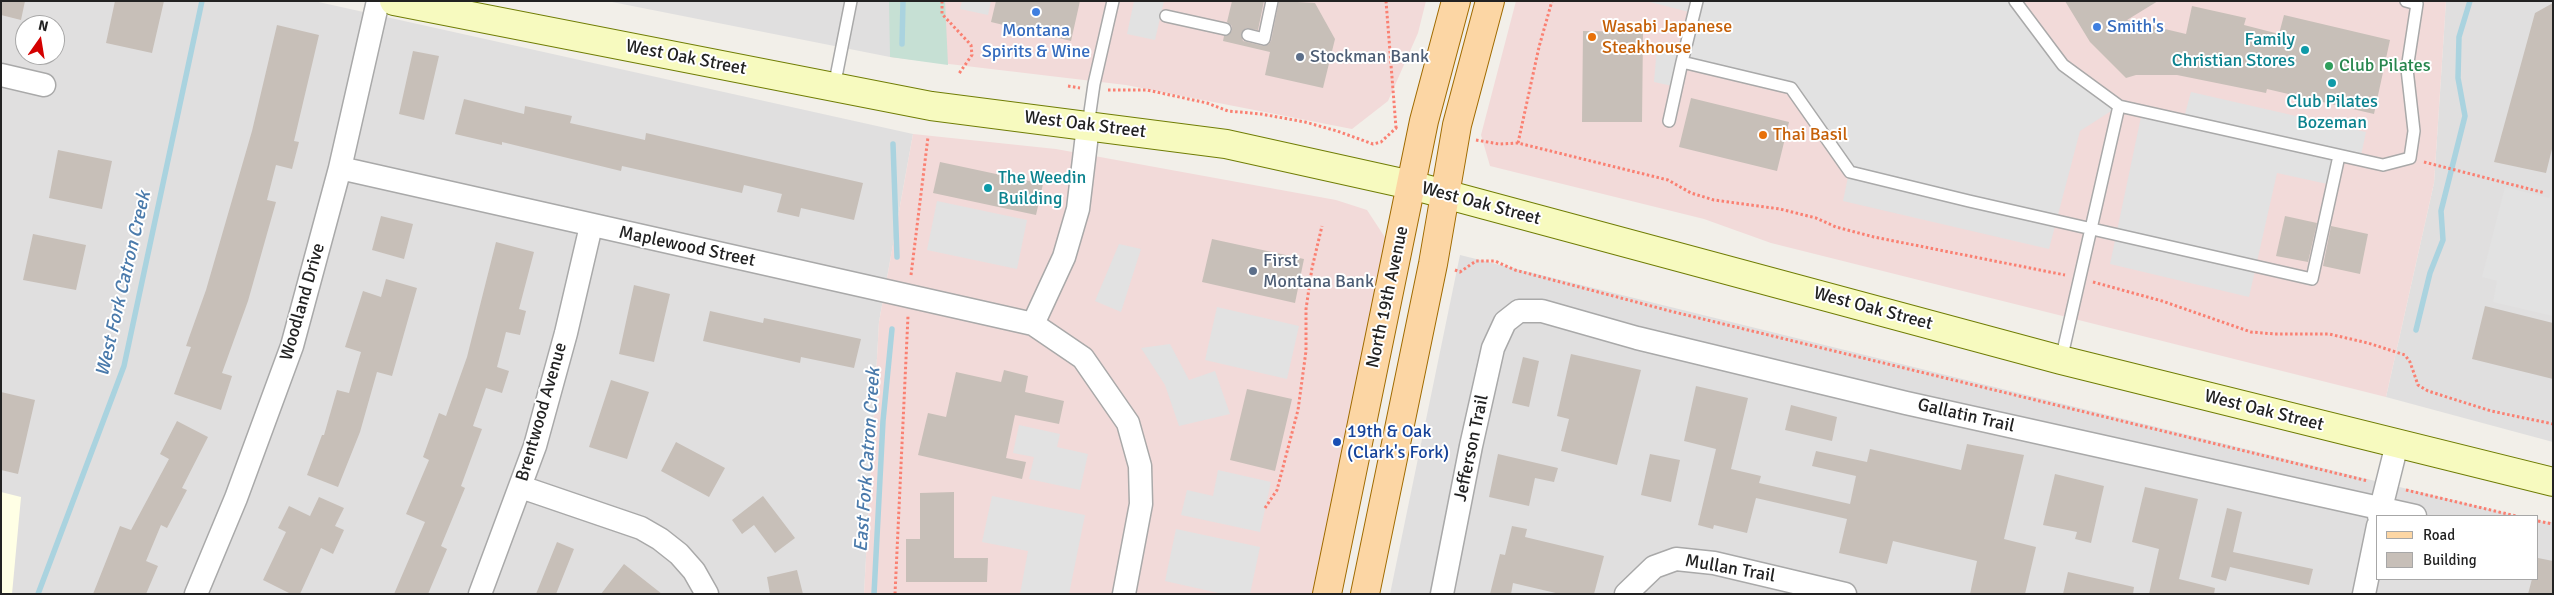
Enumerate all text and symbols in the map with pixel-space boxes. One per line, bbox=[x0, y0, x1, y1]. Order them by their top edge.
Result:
marker: Montana Spirits & Wine bbox=[1030, 6, 1042, 18]
north arrow bbox=[15, 15, 65, 65]
text: N bbox=[37, 16, 50, 35]
place label: Wasabi Japanese Steakhouse bbox=[1602, 16, 1732, 58]
place label: Smith's bbox=[2107, 16, 2164, 38]
place label: Montana Spirits & Wine bbox=[982, 20, 1090, 62]
marker: Smith's bbox=[2091, 21, 2103, 33]
place label: Family Christian Stores bbox=[2172, 29, 2295, 72]
marker: Wasabi Japanese Steakhouse bbox=[1586, 31, 1598, 43]
street label: West Oak Street bbox=[624, 36, 748, 80]
marker: Family Christian Stores bbox=[2299, 44, 2311, 56]
place label: Stockman Bank bbox=[1310, 46, 1429, 68]
marker: Stockman Bank bbox=[1294, 51, 1306, 63]
place label: Club Pilates bbox=[2339, 55, 2431, 77]
marker: Club Pilates bbox=[2323, 60, 2335, 72]
marker: Club Pilates Bozeman bbox=[2326, 77, 2338, 89]
place label: Club Pilates Bozeman bbox=[2286, 91, 2378, 134]
street label: West Oak Street bbox=[1023, 107, 1147, 143]
place label: Thai Basil bbox=[1773, 124, 1848, 146]
marker: Thai Basil bbox=[1757, 129, 1769, 141]
place label: The Weedin Building bbox=[998, 167, 1086, 210]
street label: West Oak Street bbox=[1419, 178, 1543, 230]
marker: The Weedin Building bbox=[982, 182, 994, 194]
water label: West Fork Catron Creek bbox=[92, 189, 156, 379]
street label: Maplewood Street bbox=[617, 222, 757, 272]
street label: North 19th Avenue bbox=[1362, 224, 1414, 370]
street label: Woodland Drive bbox=[276, 241, 330, 363]
place label: First Montana Bank bbox=[1263, 250, 1374, 292]
marker: First Montana Bank bbox=[1247, 265, 1259, 277]
street label: West Oak Street bbox=[1811, 283, 1935, 335]
street label: Brentwood Avenue bbox=[512, 340, 572, 484]
water label: East Fork Catron Creek bbox=[850, 367, 886, 553]
street label: West Oak Street bbox=[2202, 386, 2326, 436]
street label: Jefferson Trail bbox=[1450, 392, 1494, 504]
street label: Gallatin Trail bbox=[1915, 394, 2017, 438]
place label: 19th & Oak (Clark's Fork) bbox=[1347, 421, 1449, 464]
marker: 19th & Oak (Clark's Fork) bbox=[1331, 436, 1343, 448]
legend bbox=[2376, 515, 2539, 580]
text: Road bbox=[2423, 526, 2455, 544]
street label: Mullan Trail bbox=[1683, 550, 1777, 588]
text: Building bbox=[2423, 551, 2477, 569]

